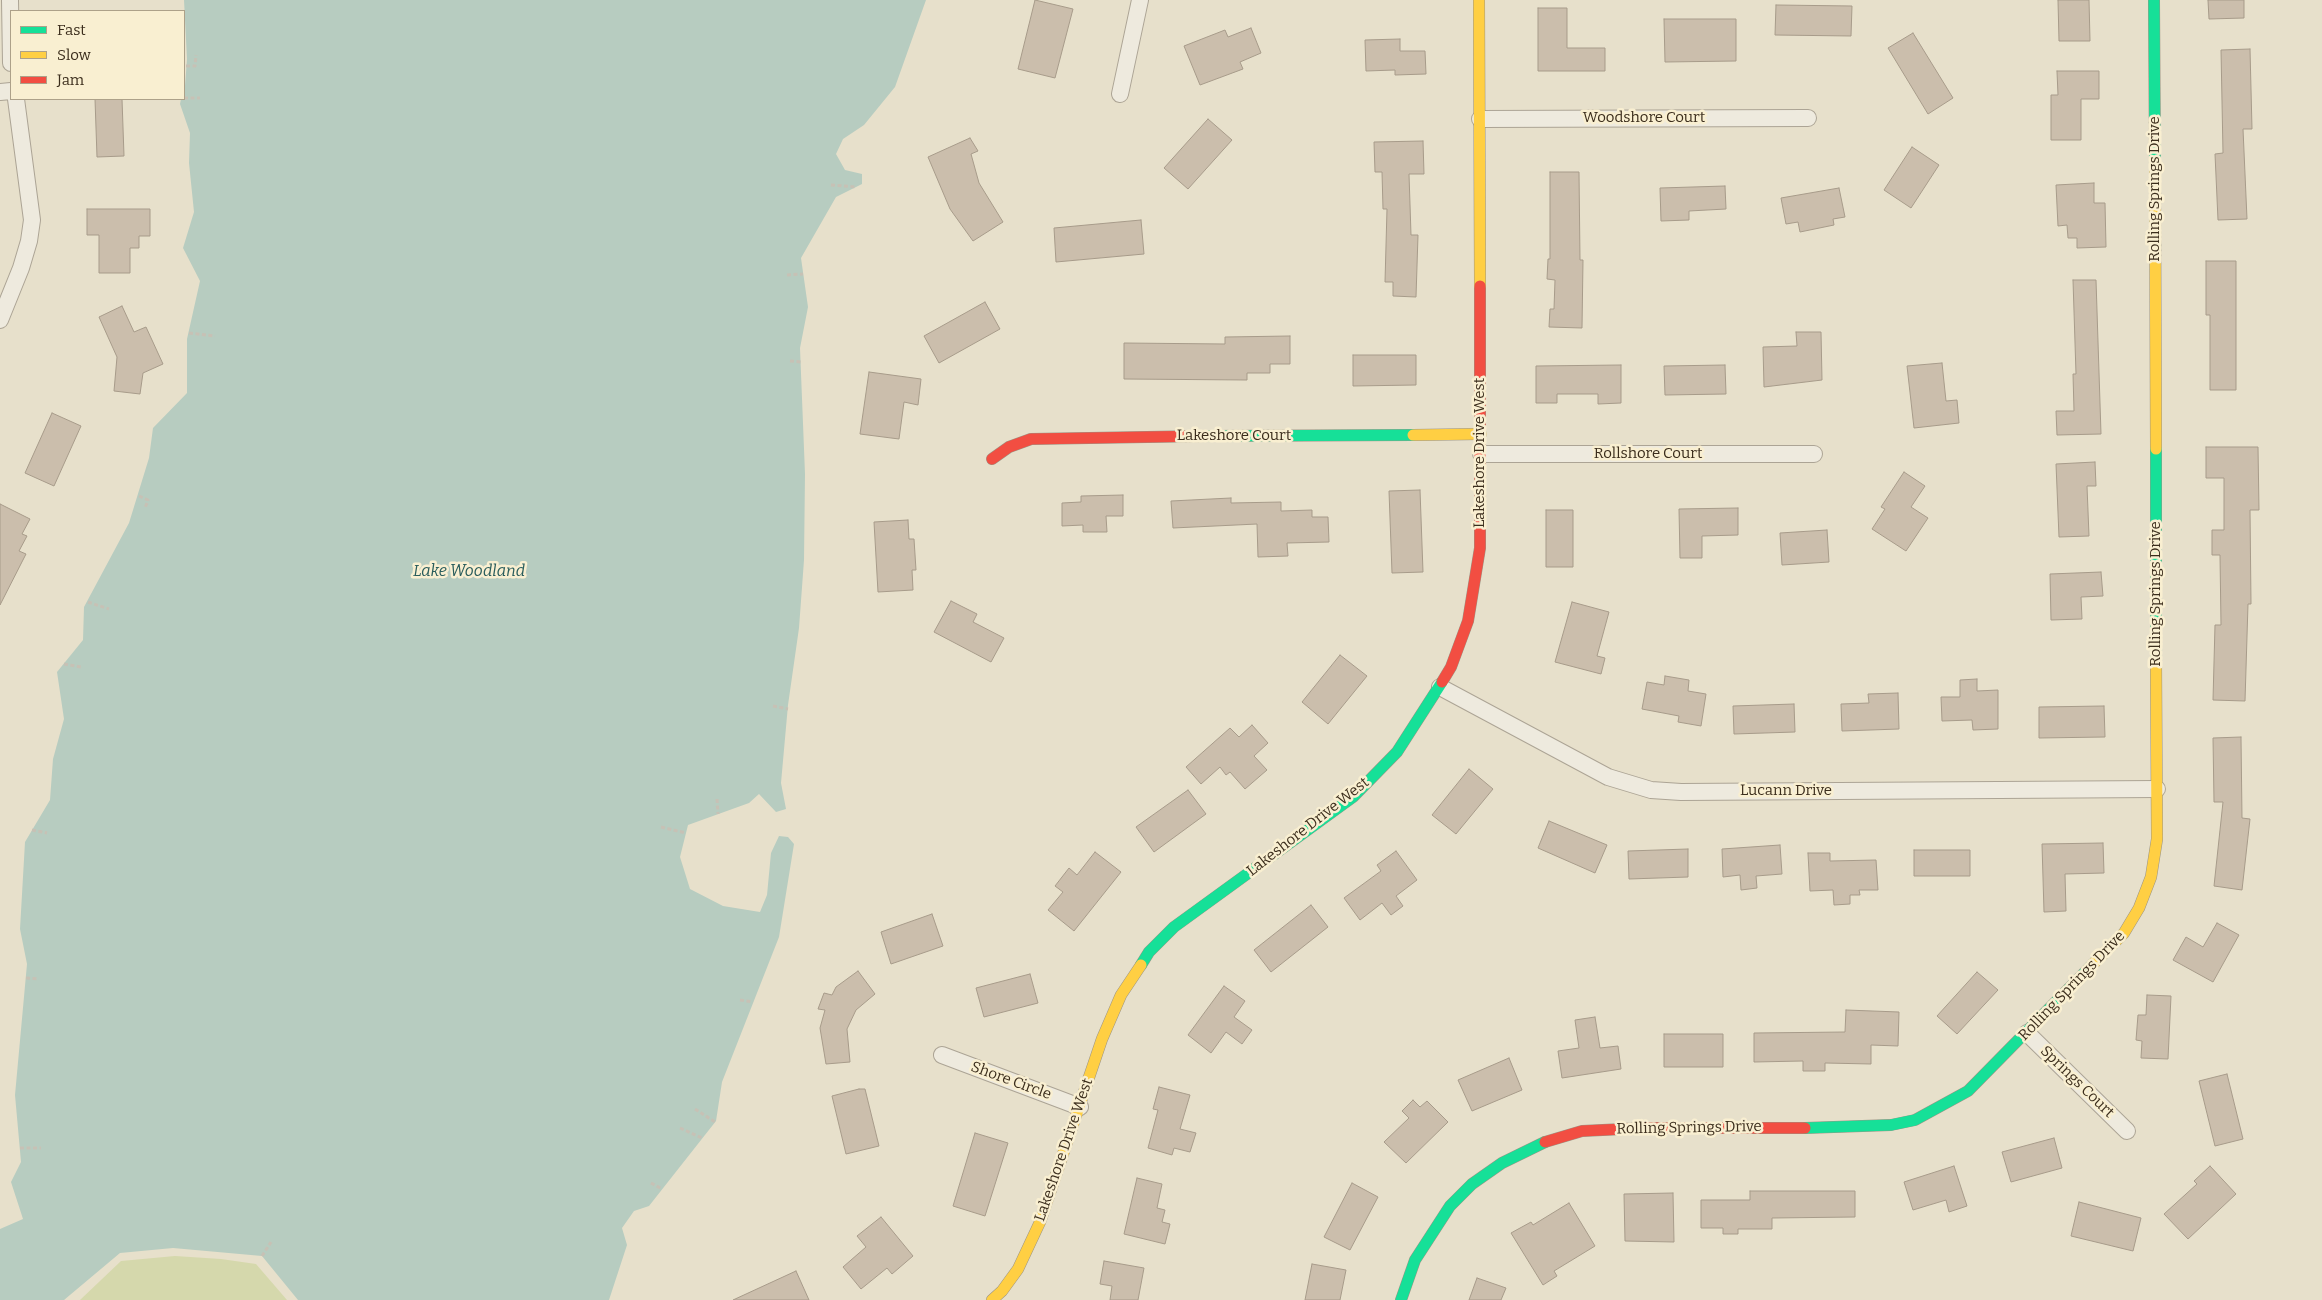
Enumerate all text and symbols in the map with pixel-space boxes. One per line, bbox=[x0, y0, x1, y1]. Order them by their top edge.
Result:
legend bbox=[10, 10, 185, 100]
text: Fast bbox=[57, 21, 86, 39]
text: Slow bbox=[57, 46, 91, 64]
text: Jam bbox=[57, 71, 84, 89]
street label: Woodshore Court bbox=[1583, 109, 1705, 127]
street label: Rolling Springs Drive bbox=[2146, 116, 2164, 262]
street label: Lakeshore Drive West bbox=[1471, 378, 1489, 528]
street label: Lakeshore Court bbox=[1177, 427, 1291, 445]
street label: Rollshore Court bbox=[1594, 445, 1702, 463]
street label: Rolling Springs Drive bbox=[2147, 521, 2165, 667]
water label: Lake Woodland bbox=[413, 562, 525, 582]
street label: Lakeshore Drive West bbox=[1243, 774, 1373, 880]
street label: Lucann Drive bbox=[1740, 782, 1832, 800]
street label: Rolling Springs Drive bbox=[2015, 927, 2129, 1045]
street label: Springs Court bbox=[2036, 1042, 2118, 1122]
street label: Shore Circle bbox=[968, 1058, 1054, 1104]
street label: Lakeshore Drive West bbox=[1031, 1076, 1097, 1224]
street label: Rolling Springs Drive bbox=[1616, 1118, 1762, 1138]

